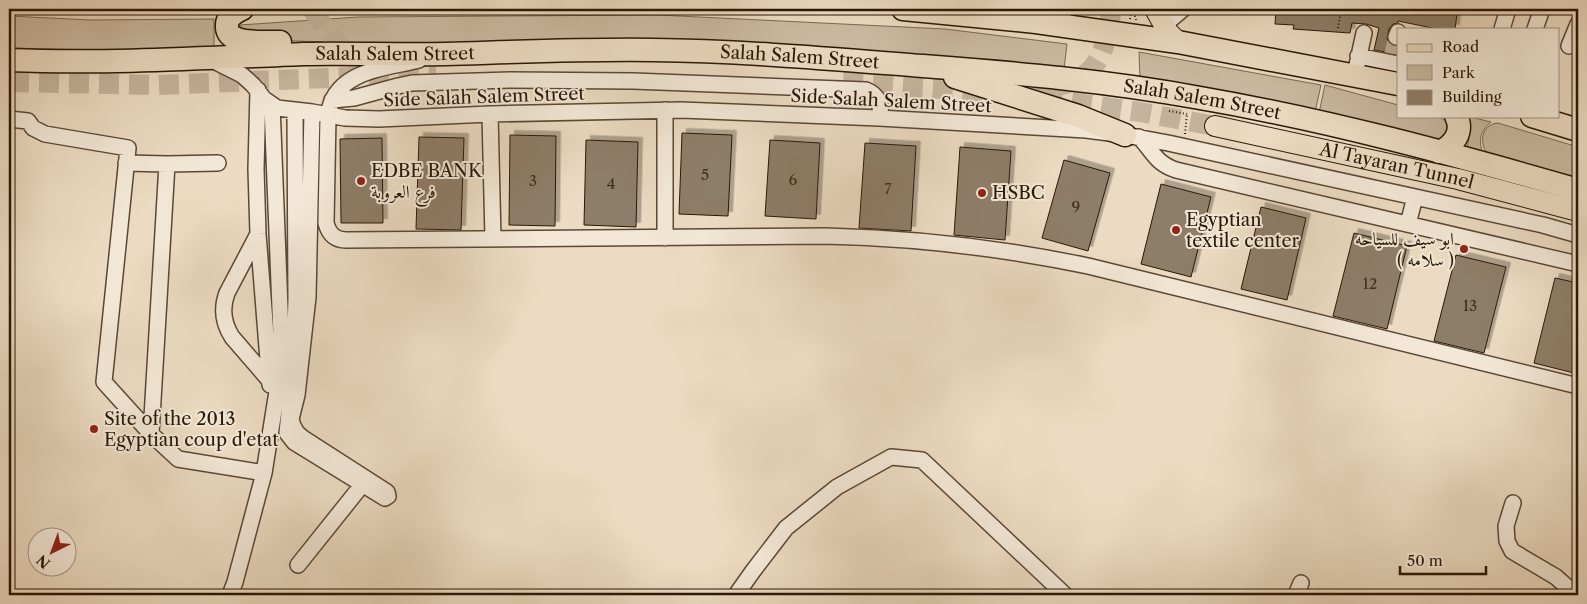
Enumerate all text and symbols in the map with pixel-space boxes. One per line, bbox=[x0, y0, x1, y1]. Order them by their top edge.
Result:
legend bbox=[1397, 28, 1560, 118]
text: Road bbox=[1442, 37, 1479, 56]
street label: Salah Salem Street bbox=[720, 41, 881, 74]
street label: Salah Salem Street bbox=[315, 42, 476, 65]
text: Park bbox=[1442, 63, 1476, 82]
street label: Salah Salem Street bbox=[1122, 75, 1283, 124]
street label: Side Salah Salem Street bbox=[383, 82, 586, 112]
street label: Side Salah Salem Street bbox=[790, 85, 993, 117]
text: Building bbox=[1442, 87, 1502, 106]
street label: Al Tayaran Tunnel bbox=[1316, 138, 1476, 194]
place label: EDBE BANK فرع العروبة bbox=[371, 160, 483, 207]
house number: 5 bbox=[701, 165, 709, 184]
house number: 6 bbox=[789, 170, 798, 189]
house number: 3 bbox=[529, 171, 537, 190]
house number: 4 bbox=[607, 174, 615, 193]
marker: EDBE BANK فرع العروبة bbox=[355, 175, 367, 187]
house number: 7 bbox=[884, 179, 892, 198]
place label: HSBC bbox=[992, 182, 1045, 204]
marker: HSBC bbox=[976, 187, 988, 199]
house number: 9 bbox=[1072, 197, 1080, 216]
place label: Egyptian textile center bbox=[1186, 209, 1300, 252]
marker: Egyptian textile center bbox=[1170, 224, 1182, 236]
place label: ابو سيف للسياحه ( سلامه ) bbox=[1355, 228, 1454, 271]
marker: ابو سيف للسياحه ( سلامه ) bbox=[1458, 243, 1470, 255]
house number: 12 bbox=[1363, 274, 1377, 293]
house number: 13 bbox=[1463, 296, 1477, 315]
place label: Site of the 2013 Egyptian coup d'etat bbox=[104, 408, 279, 451]
marker: Site of the 2013 Egyptian coup d'etat bbox=[88, 423, 100, 435]
north arrow bbox=[28, 526, 78, 576]
scale bar bbox=[1400, 544, 1486, 576]
text: N bbox=[33, 551, 54, 572]
text: 50 m bbox=[1407, 551, 1443, 570]

